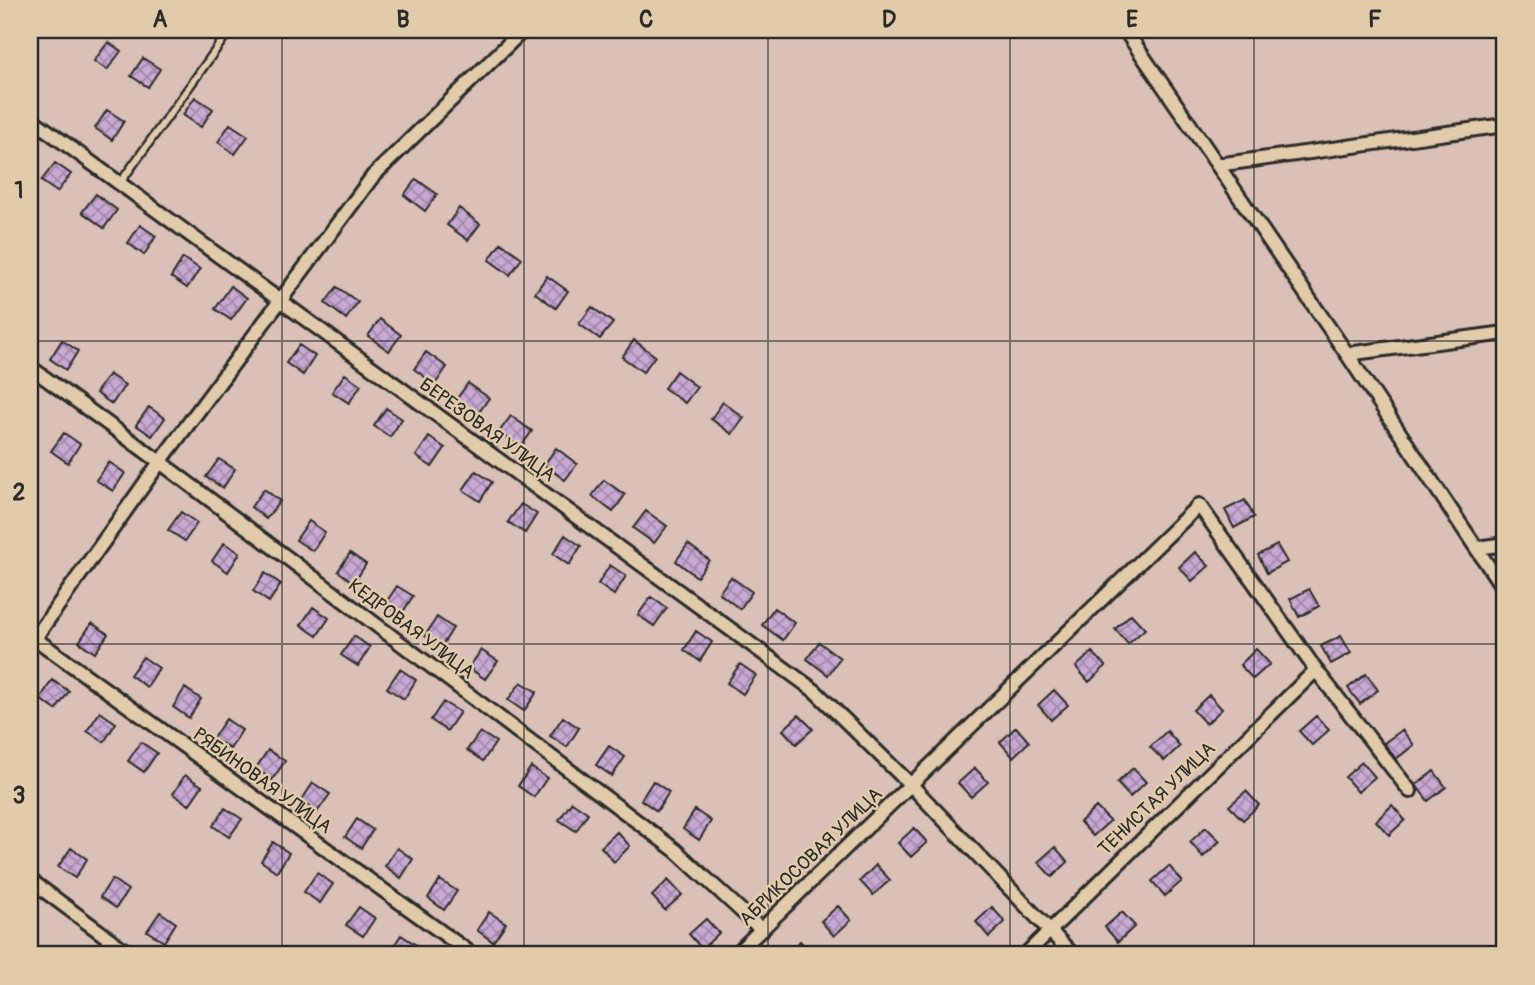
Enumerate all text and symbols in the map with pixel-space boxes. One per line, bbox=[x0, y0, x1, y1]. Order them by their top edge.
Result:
text: A bbox=[153, 5, 168, 34]
text: B bbox=[396, 5, 410, 34]
text: C bbox=[639, 5, 653, 34]
text: D bbox=[882, 5, 896, 34]
text: E bbox=[1126, 5, 1138, 34]
text: F bbox=[1368, 5, 1382, 34]
text: 1 bbox=[15, 176, 24, 205]
street label: БЕРЕЗОВАЯ УЛИЦА bbox=[415, 372, 560, 487]
text: 2 bbox=[13, 478, 26, 507]
street label: КЕДРОВАЯ УЛИЦА bbox=[343, 573, 479, 684]
street label: РЯБИНОВАЯ УЛИЦА bbox=[188, 722, 336, 839]
street label: ТЕНИСТАЯ УЛИЦА bbox=[1093, 737, 1220, 861]
text: 3 bbox=[13, 781, 25, 810]
street label: АБРИКОСОВАЯ УЛИЦА bbox=[734, 782, 887, 931]

